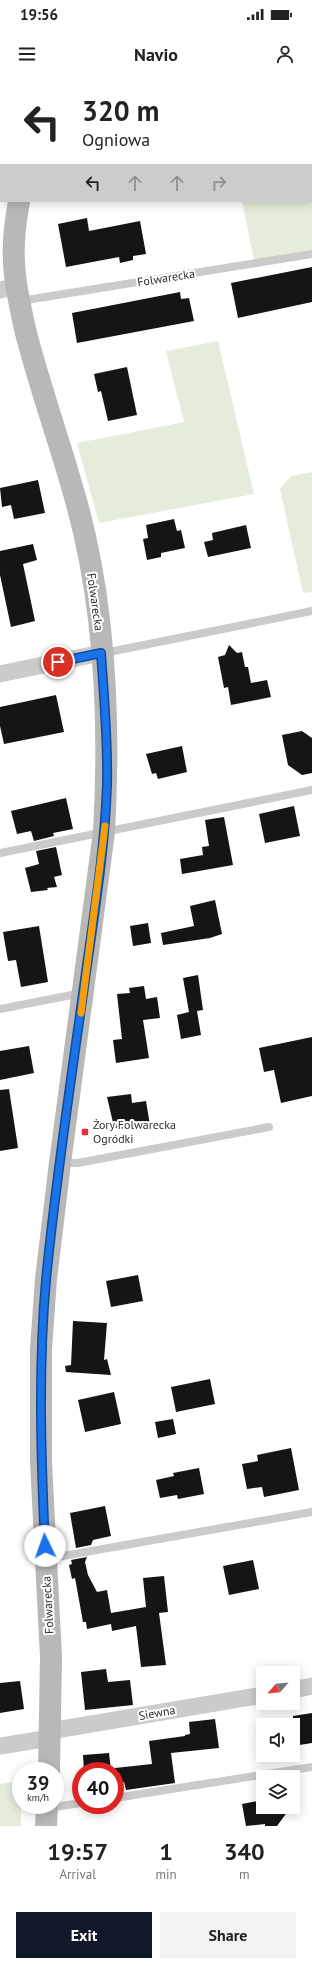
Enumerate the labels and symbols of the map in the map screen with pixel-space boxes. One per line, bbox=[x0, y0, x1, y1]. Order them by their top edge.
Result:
street label: Folwarecka bbox=[136, 266, 196, 289]
street label: Folwarecka bbox=[84, 572, 107, 632]
pin bbox=[41, 645, 75, 679]
place label: Żory Folwarecka Ogródki bbox=[93, 1117, 176, 1146]
marker: Żory Folwarecka Ogródki bbox=[80, 1127, 90, 1137]
position arrow bbox=[24, 1525, 66, 1567]
street label: Folwarecka bbox=[38, 1576, 57, 1634]
north arrow bbox=[256, 1666, 300, 1710]
street label: Siewna bbox=[137, 1702, 176, 1723]
speed limit sign: 40 bbox=[72, 1762, 124, 1814]

